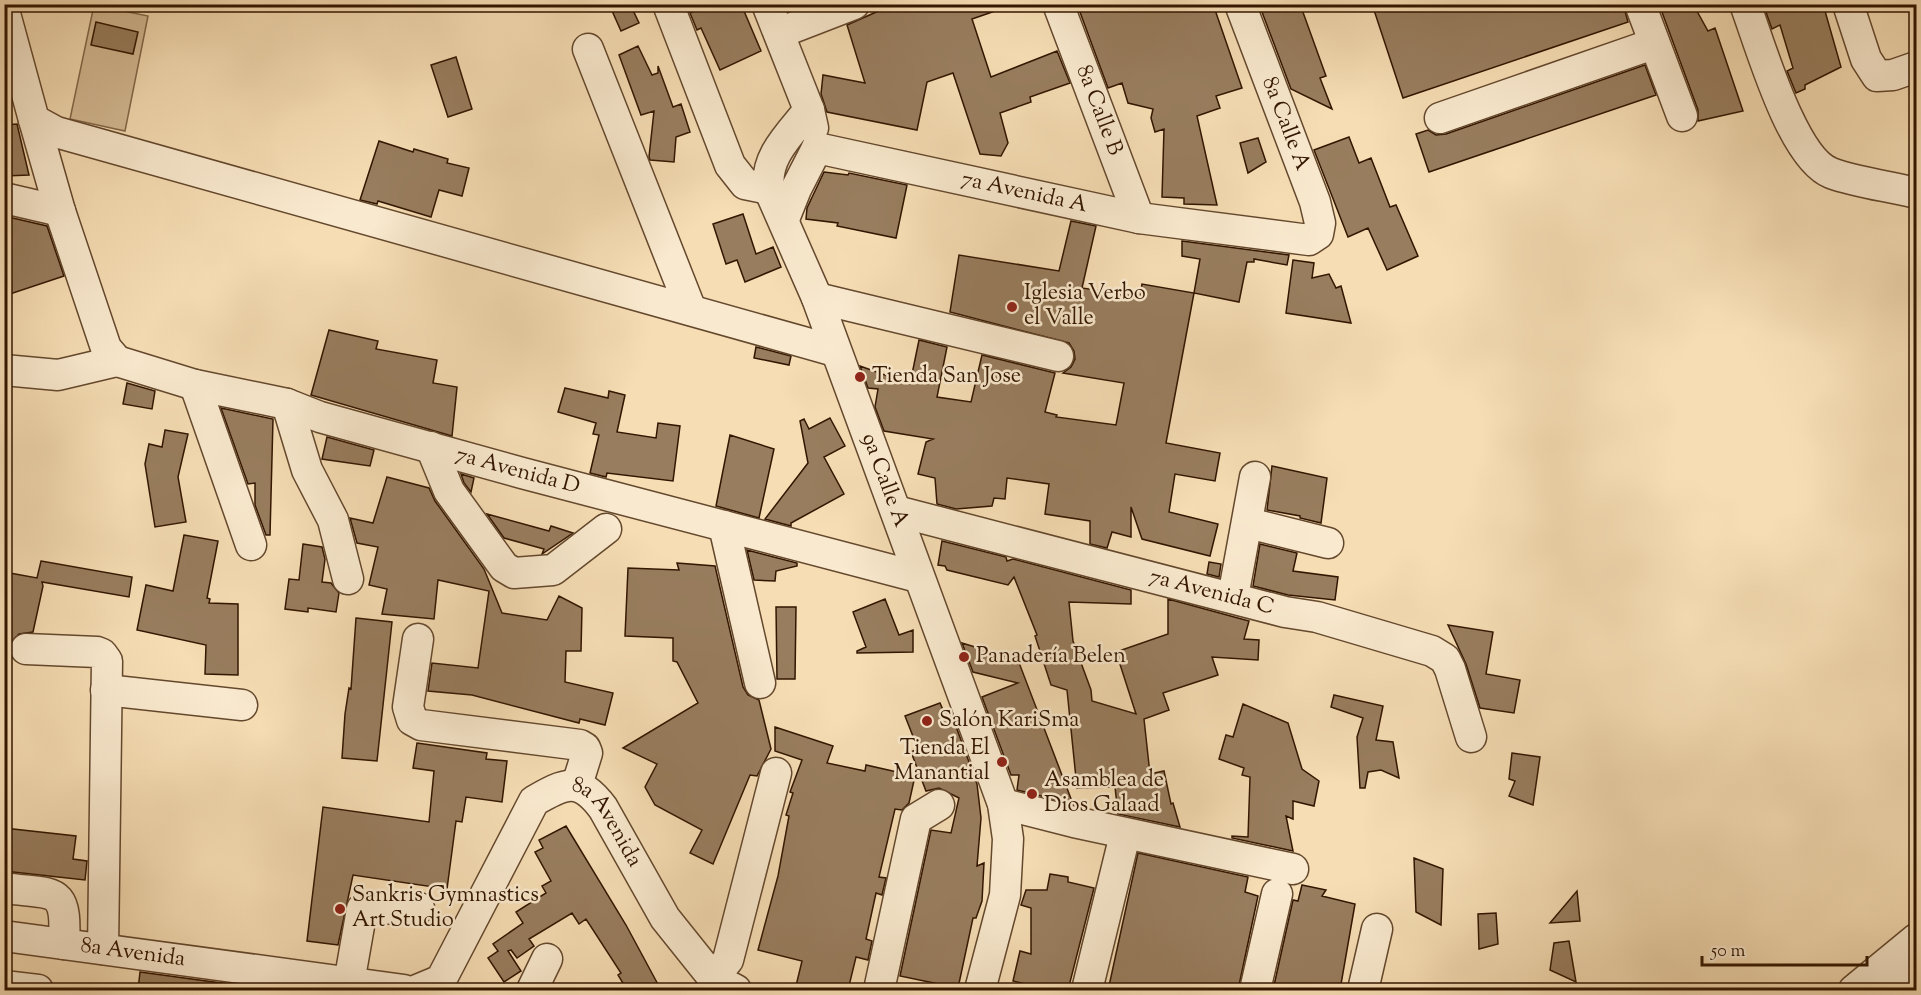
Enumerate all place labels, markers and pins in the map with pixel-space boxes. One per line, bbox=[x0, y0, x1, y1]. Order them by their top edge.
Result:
place label: Iglesia Verbo el Valle bbox=[1024, 278, 1146, 335]
marker: Iglesia Verbo el Valle bbox=[1005, 300, 1019, 314]
place label: Tienda San Jose bbox=[872, 361, 1021, 393]
marker: Tienda San Jose bbox=[853, 370, 867, 384]
place label: Panadería Belen bbox=[976, 641, 1126, 673]
marker: Panadería Belen bbox=[957, 650, 971, 664]
place label: Salón KariSma bbox=[939, 705, 1080, 737]
marker: Salón KariSma bbox=[920, 714, 934, 728]
place label: Tienda El Manantial bbox=[894, 733, 990, 790]
marker: Tienda El Manantial bbox=[995, 755, 1009, 769]
place label: Asamblea de Dios Galaad bbox=[1044, 765, 1164, 822]
marker: Asamblea de Dios Galaad bbox=[1025, 787, 1039, 801]
place label: Sankris Gymnastics Art Studio bbox=[352, 880, 539, 937]
marker: Sankris Gymnastics Art Studio bbox=[333, 902, 347, 916]

